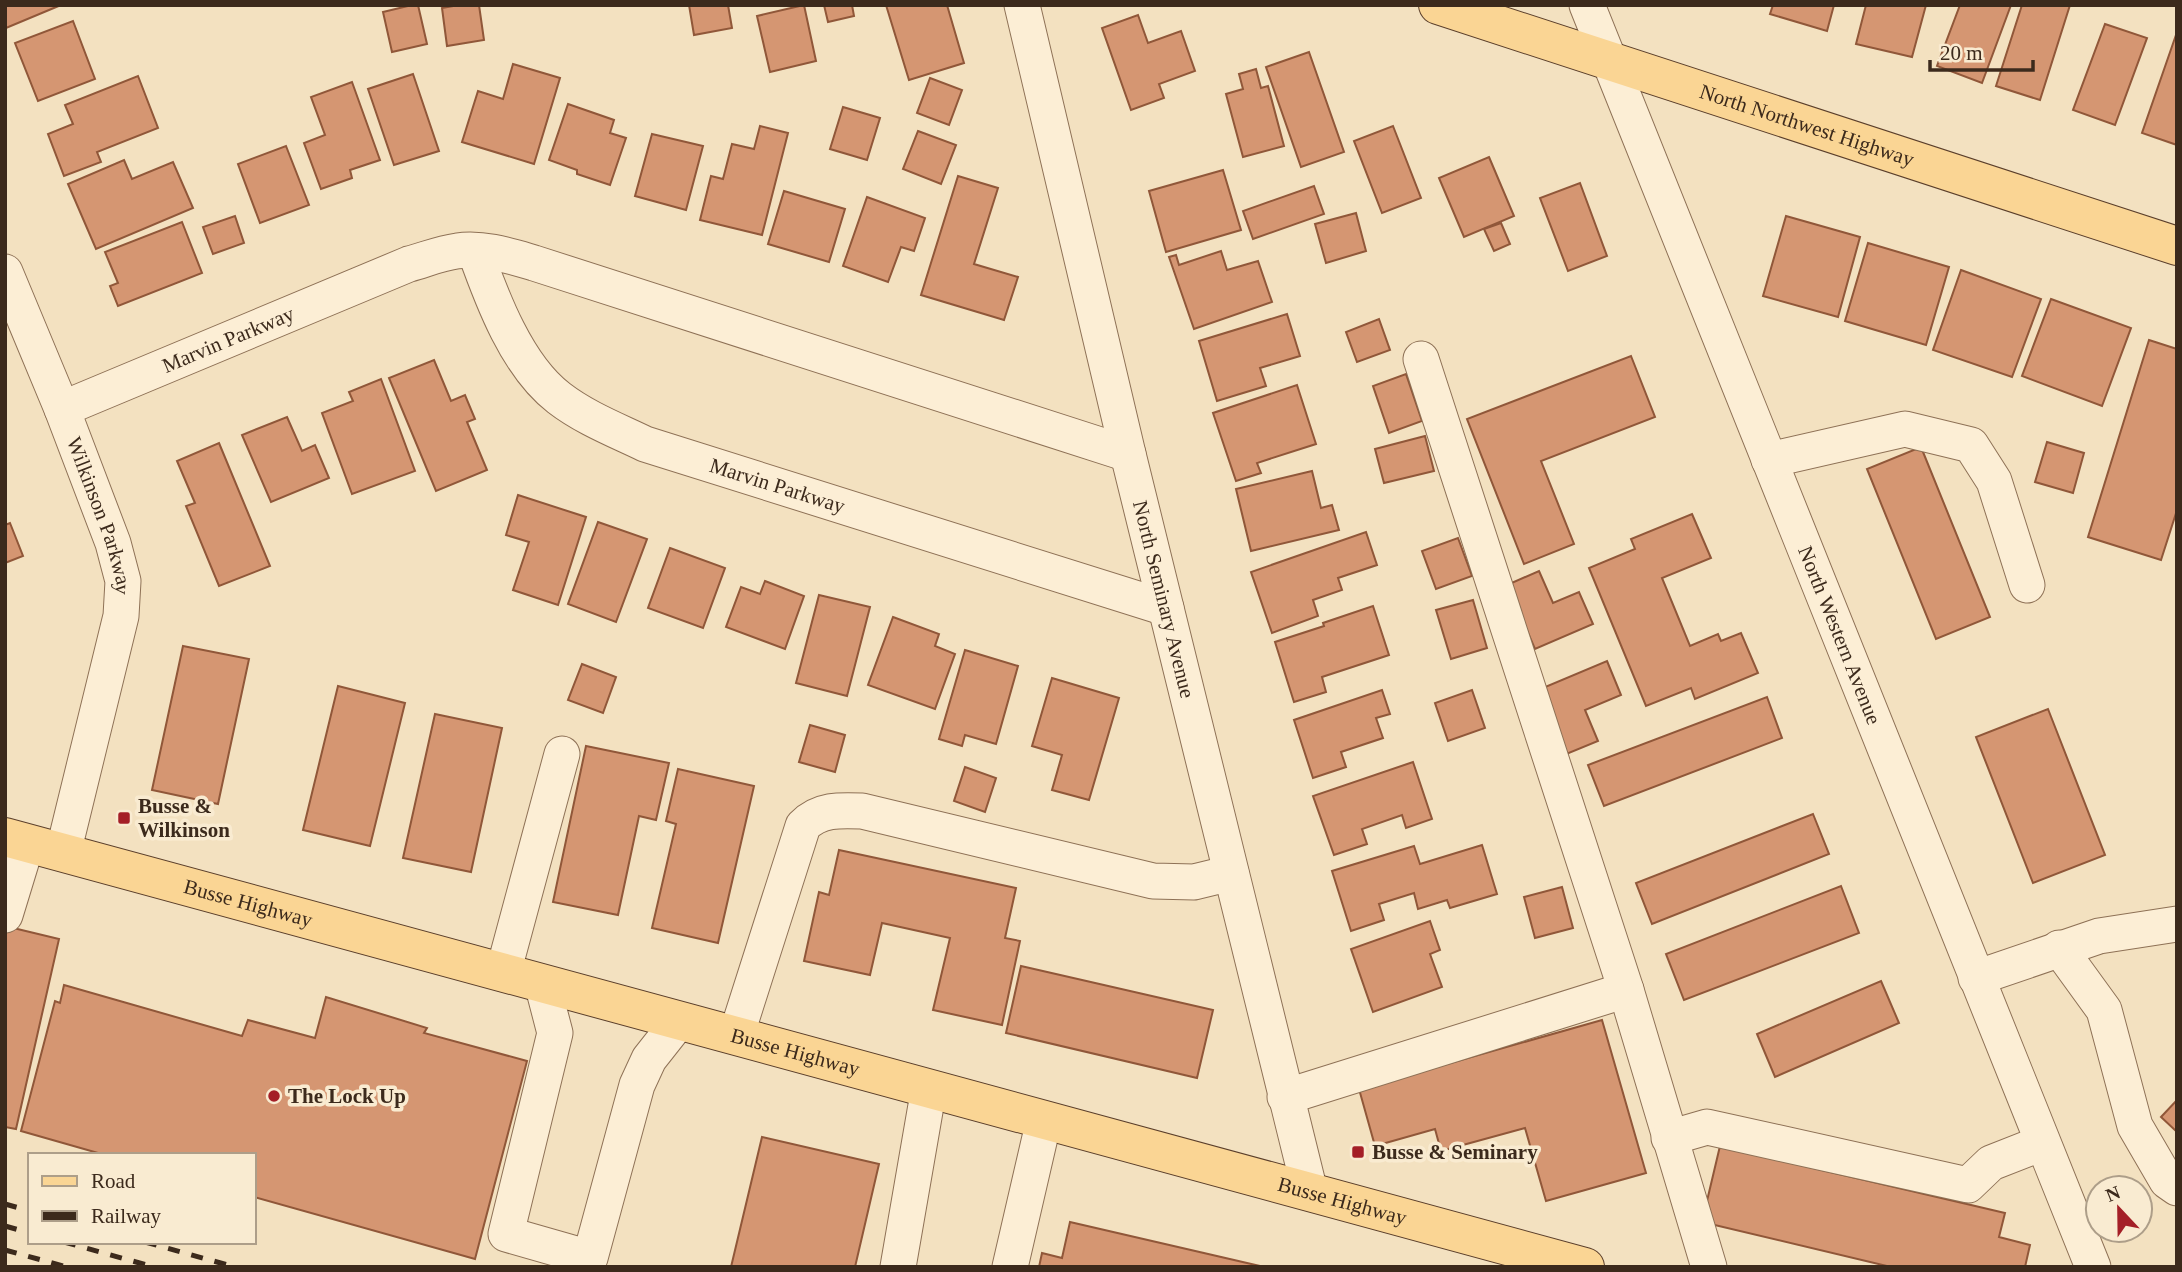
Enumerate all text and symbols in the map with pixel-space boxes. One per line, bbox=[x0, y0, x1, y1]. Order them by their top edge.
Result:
scale bar bbox=[1930, 28, 2033, 72]
text: 20 m bbox=[1940, 41, 1983, 65]
street label: North Northwest Highway bbox=[1697, 79, 1918, 172]
street label: Marvin Parkway bbox=[159, 301, 298, 378]
street label: Wilkinson Parkway bbox=[62, 434, 136, 596]
street label: Marvin Parkway bbox=[707, 453, 849, 518]
street label: North Seminary Avenue bbox=[1128, 498, 1200, 701]
street label: North Western Avenue bbox=[1793, 543, 1886, 728]
place label: Busse & Wilkinson bbox=[138, 794, 230, 842]
marker: Busse & Wilkinson bbox=[116, 810, 132, 826]
street label: Busse Highway bbox=[181, 874, 316, 932]
street label: Busse Highway bbox=[728, 1023, 863, 1081]
place label: The Lock Up bbox=[288, 1084, 406, 1108]
marker: The Lock Up bbox=[266, 1088, 282, 1104]
place label: Busse & Seminary bbox=[1372, 1140, 1538, 1164]
marker: Busse & Seminary bbox=[1350, 1144, 1366, 1160]
legend bbox=[28, 1153, 256, 1244]
text: Road bbox=[91, 1169, 136, 1193]
street label: Busse Highway bbox=[1275, 1172, 1410, 1230]
north arrow bbox=[2084, 1174, 2154, 1244]
text: N bbox=[2103, 1181, 2123, 1206]
text: Railway bbox=[91, 1204, 161, 1228]

